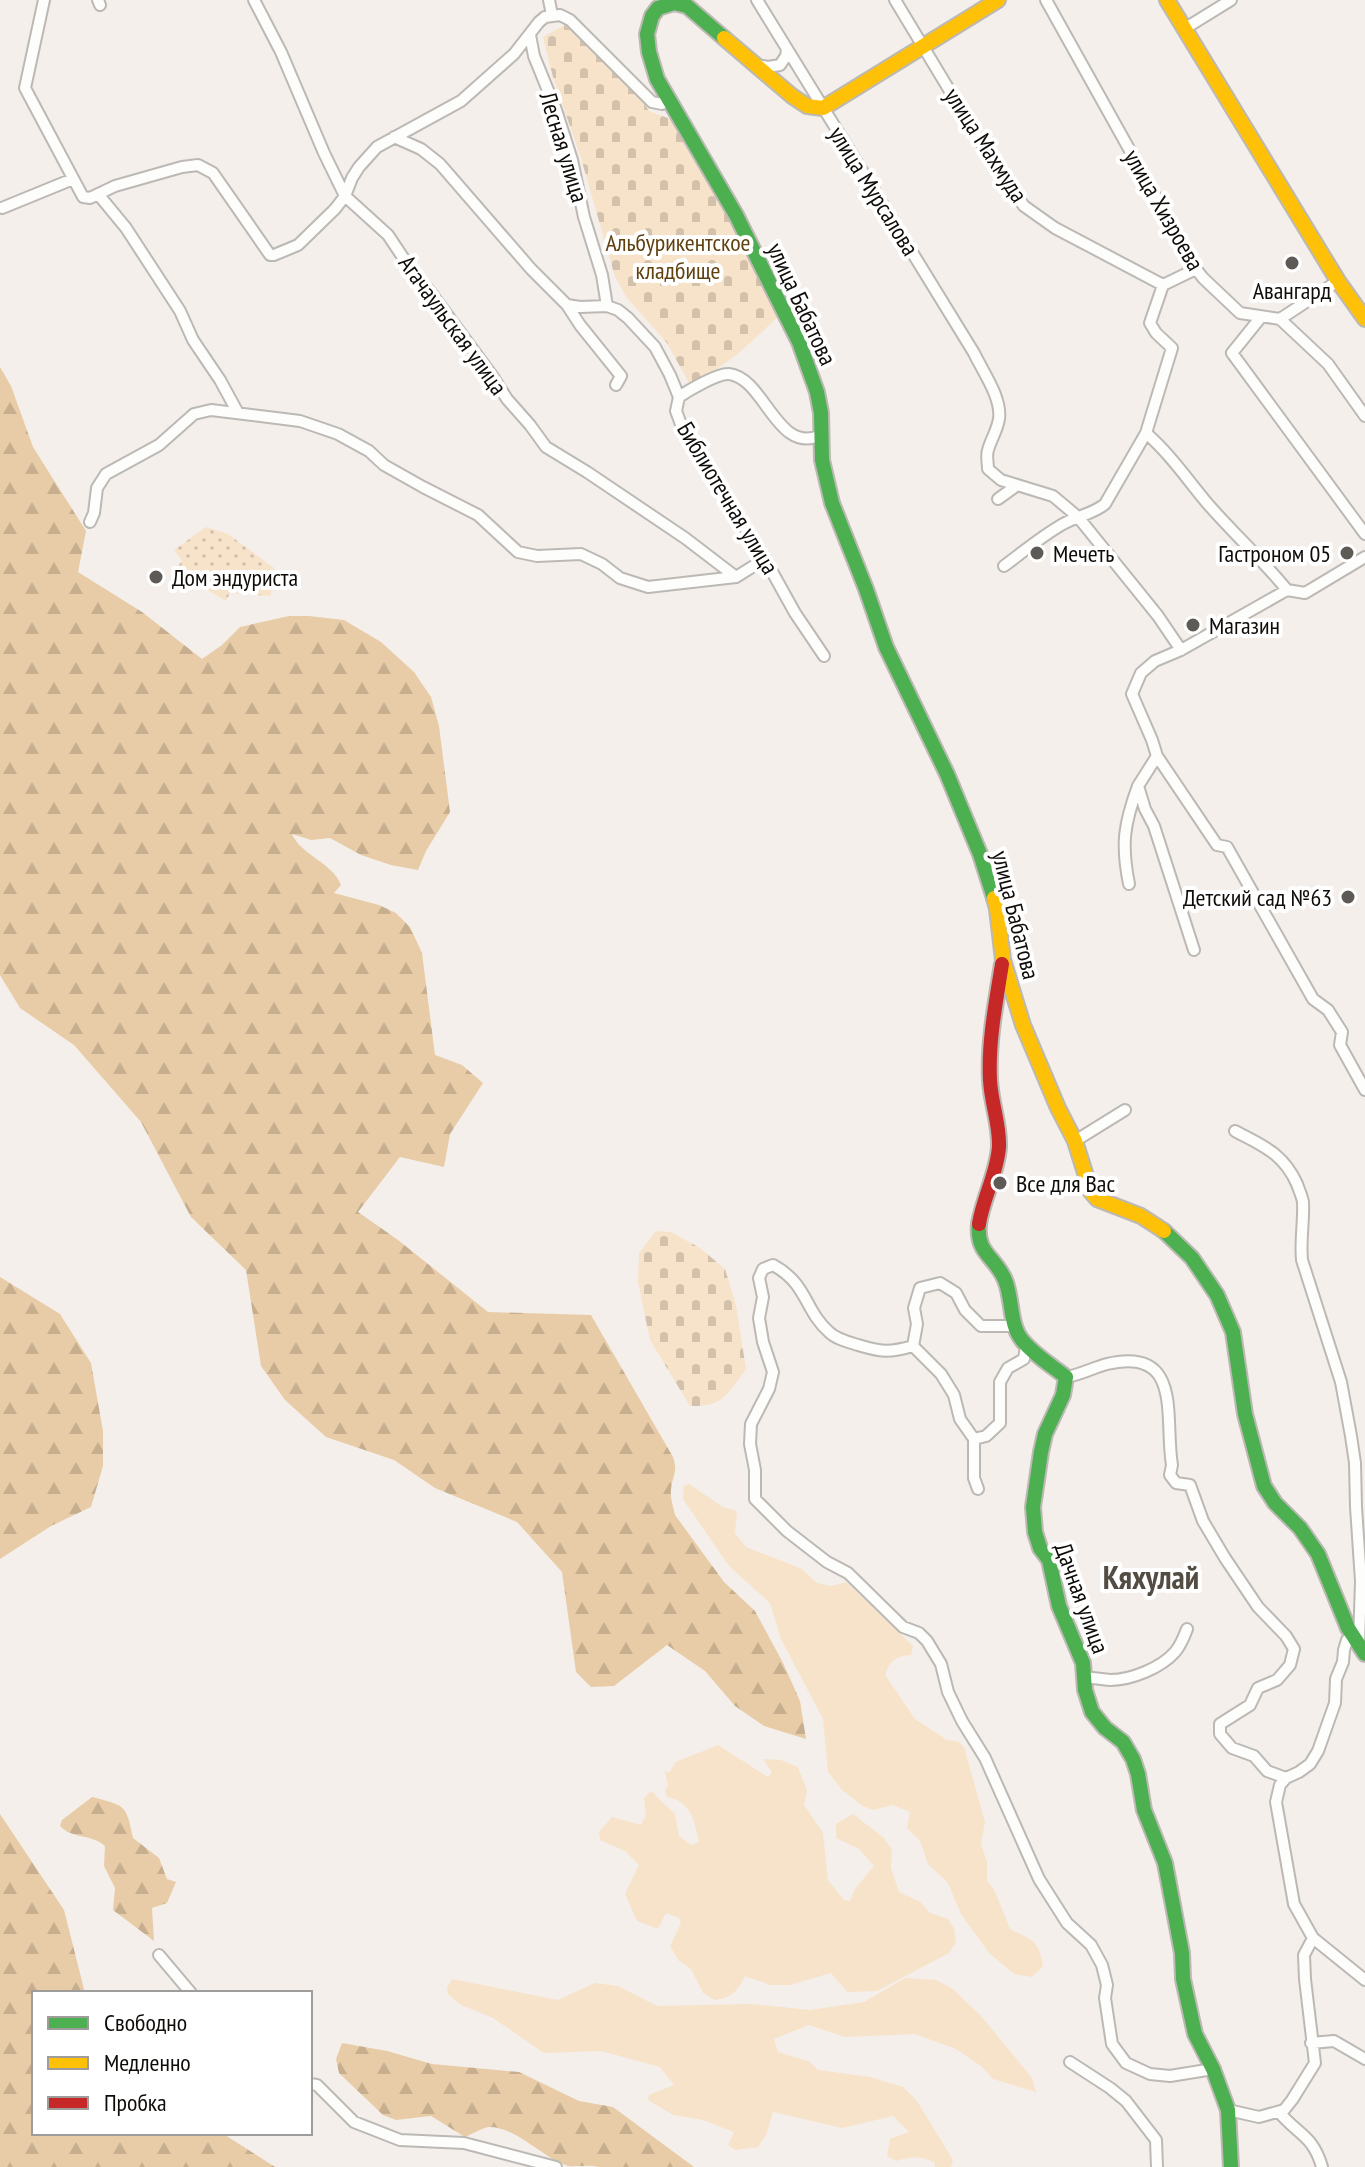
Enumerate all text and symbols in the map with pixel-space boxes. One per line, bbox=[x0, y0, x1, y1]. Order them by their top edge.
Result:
street label: улица Махмуда bbox=[937, 82, 1035, 208]
street label: Лесная улица bbox=[532, 87, 595, 206]
street label: улица Мурсалова bbox=[822, 121, 926, 261]
street label: улица Хизроева bbox=[1117, 144, 1211, 276]
park label: Альбурикентское кладбище bbox=[606, 227, 750, 286]
street label: улица Бабатова bbox=[760, 238, 844, 370]
street label: Агачаульская улица bbox=[392, 249, 514, 401]
marker: Авангард bbox=[1283, 254, 1301, 272]
place label: Авангард bbox=[1253, 275, 1332, 306]
street label: Библиотечная улица bbox=[670, 416, 786, 580]
place label: Мечеть bbox=[1053, 538, 1114, 569]
place label: Гастроном 05 bbox=[1218, 538, 1331, 569]
marker: Мечеть bbox=[1028, 544, 1046, 562]
marker: Гастроном 05 bbox=[1338, 544, 1356, 562]
place label: Дом эндуриста bbox=[172, 562, 298, 593]
marker: Дом эндуриста bbox=[147, 568, 165, 586]
place label: Магазин bbox=[1209, 610, 1280, 641]
marker: Магазин bbox=[1184, 616, 1202, 634]
street label: улица Бабатова bbox=[985, 847, 1047, 983]
place label: Детский сад №63 bbox=[1183, 882, 1332, 913]
marker: Детский сад №63 bbox=[1339, 888, 1357, 906]
place label: Все для Вас bbox=[1016, 1168, 1115, 1199]
marker: Все для Вас bbox=[991, 1174, 1009, 1192]
street label: Дачная улица bbox=[1048, 1538, 1116, 1658]
district label: Кяхулай bbox=[1103, 1556, 1199, 1598]
legend bbox=[32, 1991, 312, 2135]
text: Свободно bbox=[104, 2007, 187, 2038]
text: Медленно bbox=[104, 2047, 191, 2078]
text: Пробка bbox=[104, 2087, 167, 2118]

